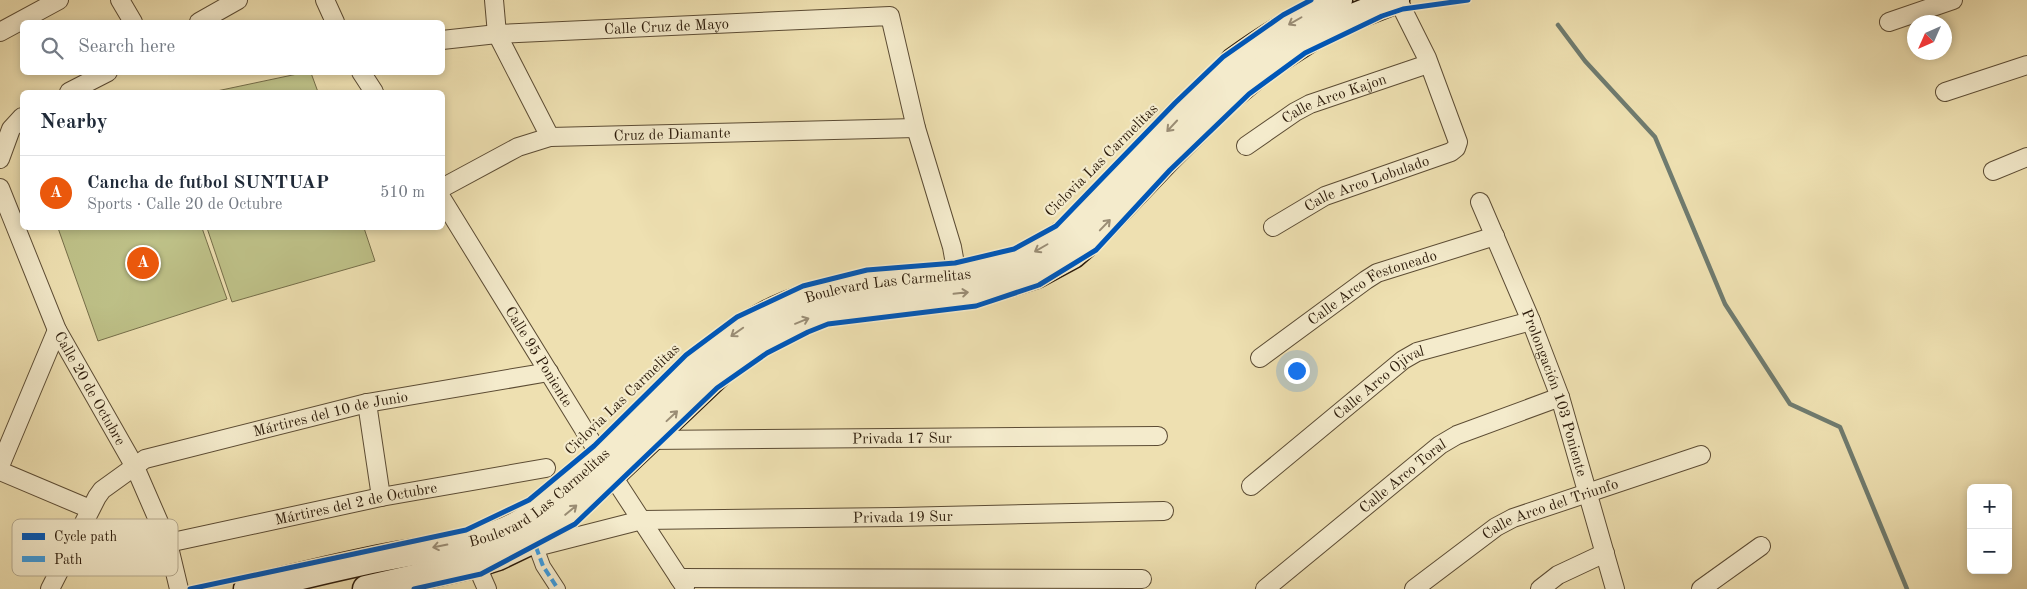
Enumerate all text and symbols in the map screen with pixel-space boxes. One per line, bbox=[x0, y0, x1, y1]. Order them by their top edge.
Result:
north arrow bbox=[1907, 15, 1952, 60]
one-way arrow bbox=[1288, 16, 1302, 26]
street label: Calle Cruz de Mayo bbox=[604, 17, 729, 38]
search box bbox=[20, 20, 445, 75]
icon: search bbox=[38, 34, 66, 62]
text: Search here bbox=[78, 38, 175, 57]
street label: Calle Arco Kajon bbox=[1280, 73, 1389, 128]
street label: Ciclovia Las Carmelitas bbox=[1043, 102, 1161, 220]
text: Nearby bbox=[40, 112, 108, 133]
one-way arrow bbox=[1166, 119, 1178, 132]
street label: Cruz de Diamante bbox=[614, 127, 731, 144]
street label: Calle Arco Lobulado bbox=[1302, 154, 1432, 215]
text: Cancha de futbol SUNTUAP bbox=[87, 174, 329, 193]
text: A bbox=[50, 185, 62, 201]
text: 510 m bbox=[380, 185, 425, 201]
text: Sports · Calle 20 de Octubre bbox=[87, 197, 282, 213]
one-way arrow bbox=[1099, 219, 1111, 232]
pin: A bbox=[127, 244, 159, 282]
one-way arrow bbox=[1034, 244, 1049, 253]
street label: Calle Arco Festoneado bbox=[1306, 249, 1439, 329]
street label: Boulevard Las Carmelitas bbox=[803, 267, 972, 307]
one-way arrow bbox=[953, 288, 969, 298]
street label: Calle 95 Poniente bbox=[501, 305, 574, 410]
street label: Prolongación 103 Poniente bbox=[1518, 307, 1588, 479]
one-way arrow bbox=[794, 315, 809, 325]
one-way arrow bbox=[731, 327, 744, 338]
street label: Calle 20 de Octubre bbox=[51, 329, 127, 449]
street label: Ciclovia Las Carmelitas bbox=[563, 342, 683, 459]
street label: Calle Arco Ojival bbox=[1332, 344, 1426, 423]
your location bbox=[1284, 358, 1310, 384]
street label: Mártires del 10 de Junio bbox=[252, 390, 409, 440]
one-way arrow bbox=[666, 410, 679, 422]
street label: Privada 17 Sur bbox=[852, 432, 952, 447]
street label: Calle Arco Toral bbox=[1357, 437, 1449, 517]
street label: Boulevard Las Carmelitas bbox=[468, 446, 613, 551]
street label: Calle Arco del Triunfo bbox=[1480, 477, 1621, 543]
street label: Mártires del 2 de Octubre bbox=[274, 481, 439, 529]
map controls bbox=[1967, 484, 2012, 574]
button: + bbox=[1967, 484, 2012, 529]
one-way arrow bbox=[564, 504, 577, 515]
street label: Privada 19 Sur bbox=[853, 510, 953, 527]
legend bbox=[12, 519, 178, 576]
button: − bbox=[1967, 529, 2012, 574]
text: Cycle path bbox=[54, 530, 117, 544]
one-way arrow bbox=[432, 542, 448, 552]
text: Path bbox=[54, 553, 83, 567]

